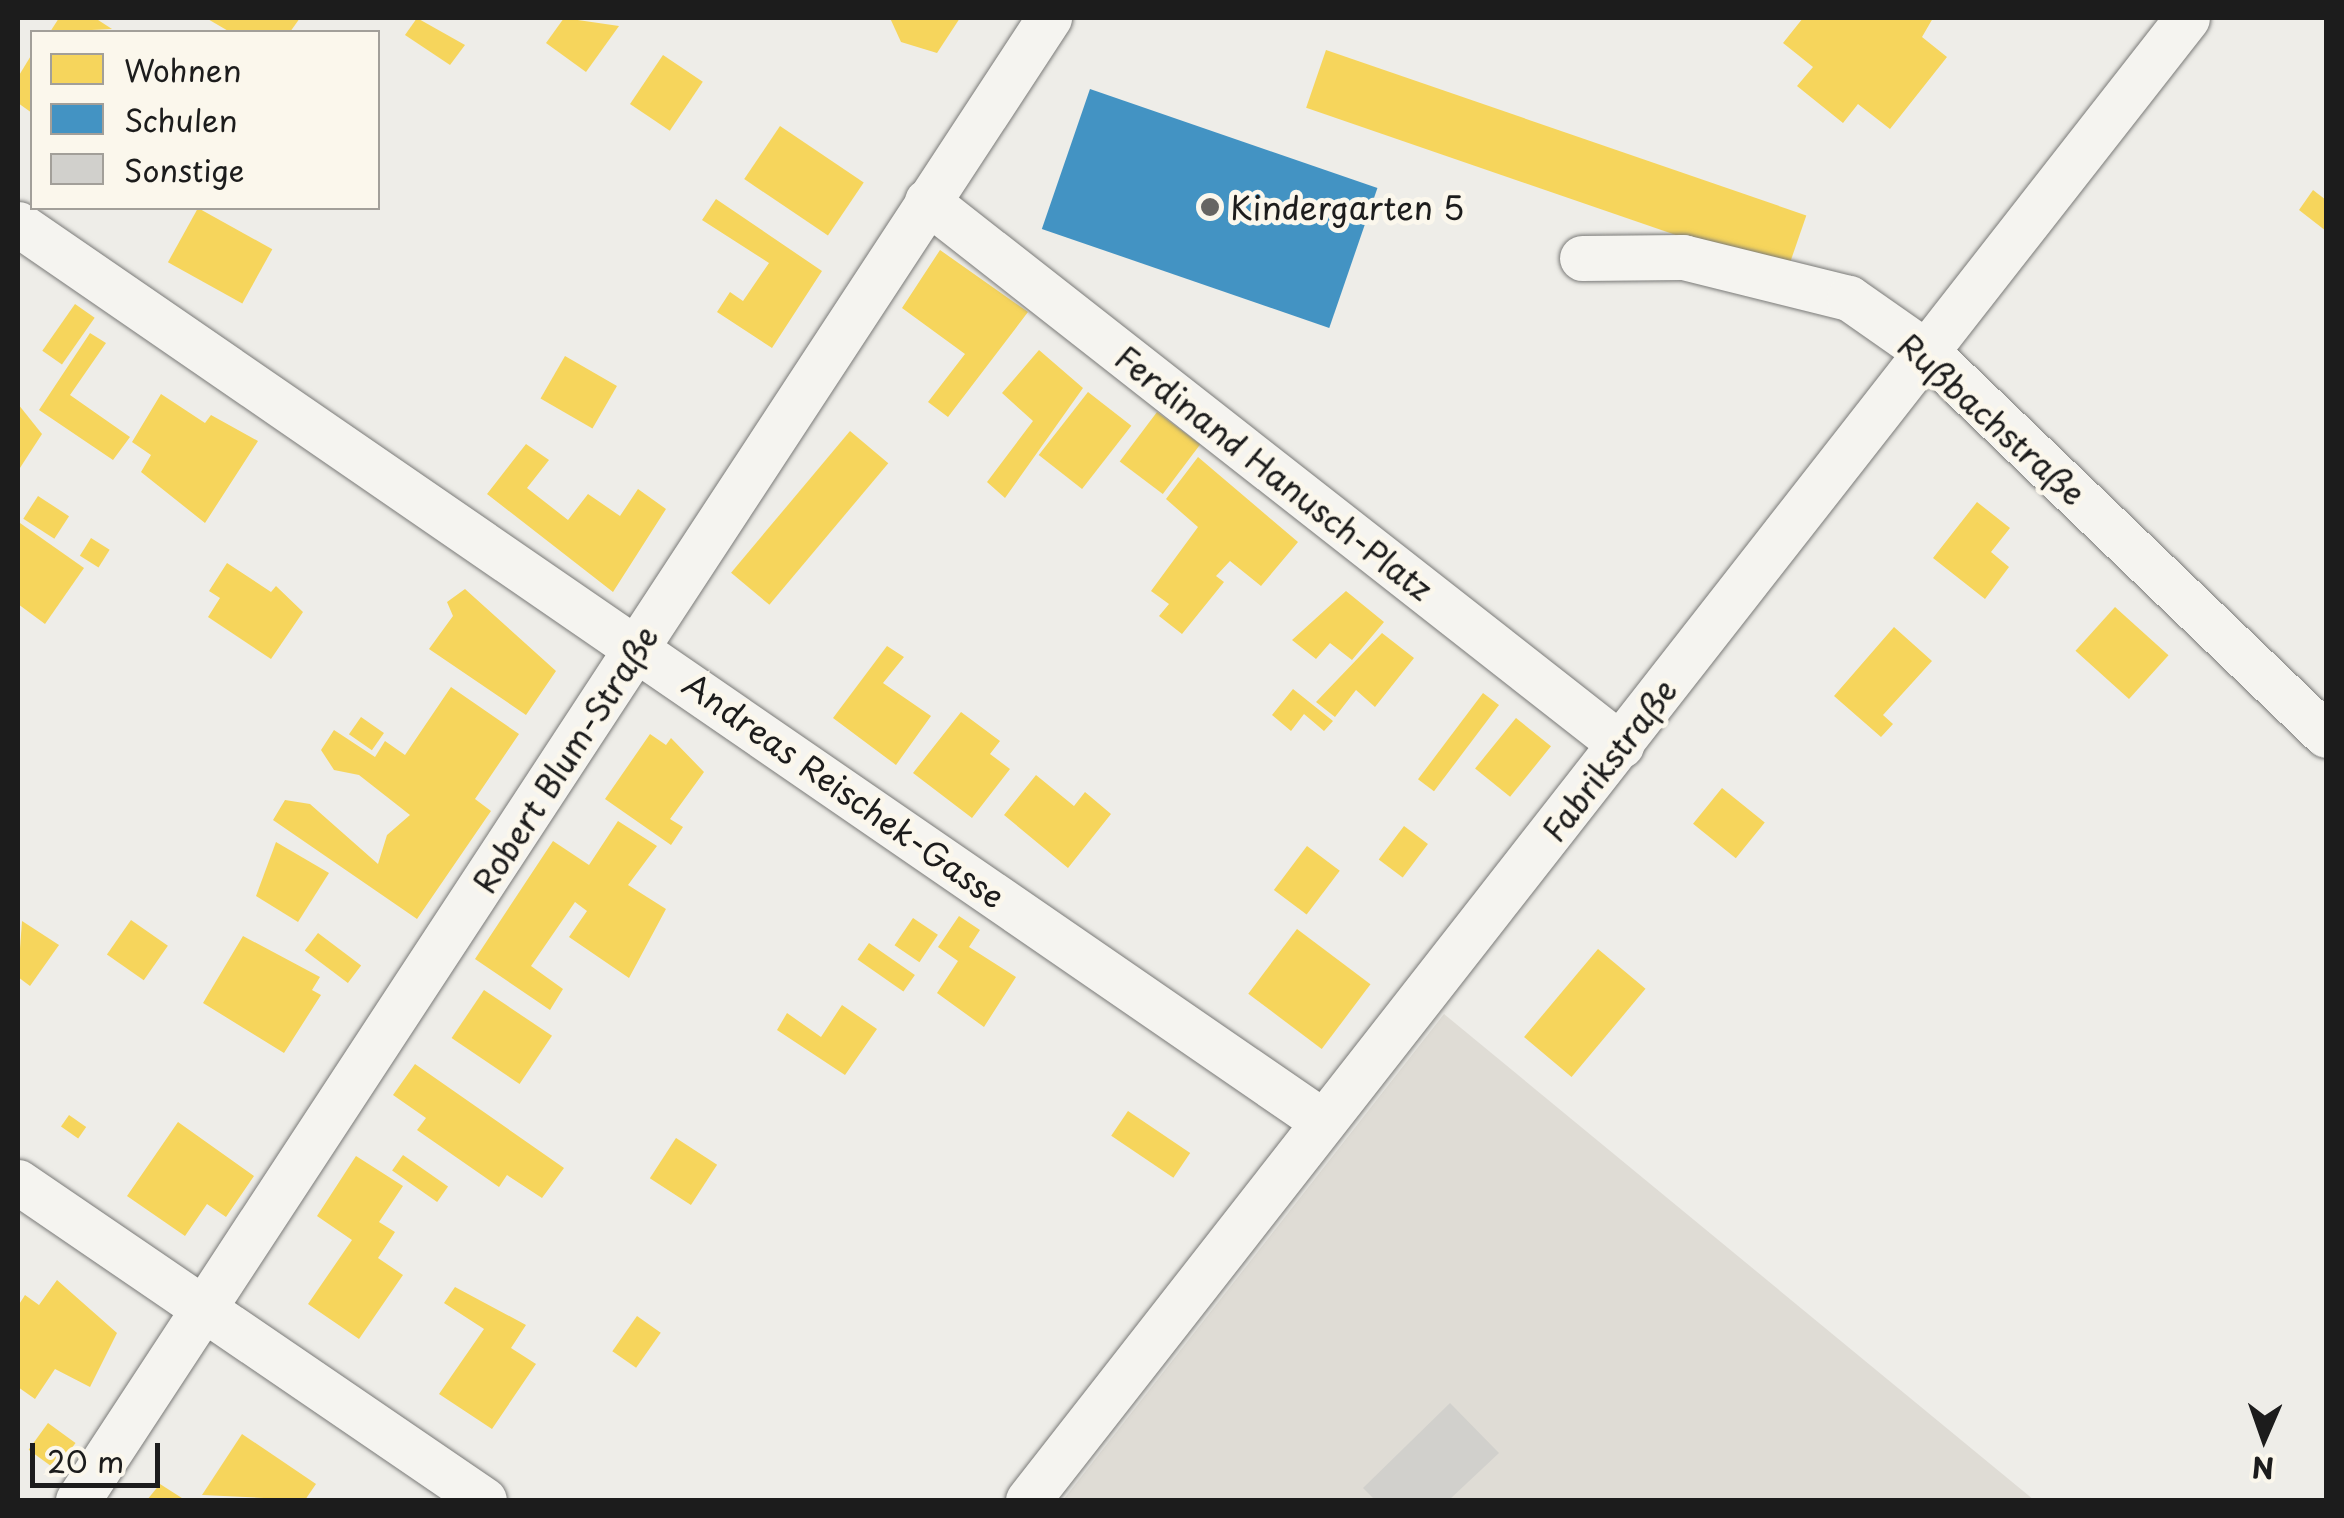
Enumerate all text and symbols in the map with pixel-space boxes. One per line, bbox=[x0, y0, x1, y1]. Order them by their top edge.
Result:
legend bbox=[30, 30, 380, 210]
text: Wohnen bbox=[124, 47, 241, 92]
text: Schulen bbox=[124, 97, 238, 142]
text: Sonstige bbox=[124, 147, 245, 192]
place label: Kindergarten 5 bbox=[1230, 188, 1463, 226]
marker: Kindergarten 5 bbox=[1199, 196, 1221, 218]
street label: Rußbachstraße bbox=[1891, 325, 2093, 513]
street label: Ferdinand Hanusch-Platz bbox=[1108, 337, 1440, 609]
street label: Robert Blum-Straße bbox=[465, 619, 665, 899]
street label: Andreas Reischek-Gasse bbox=[676, 665, 1012, 915]
street label: Fabrikstraße bbox=[1534, 671, 1684, 849]
north arrow bbox=[2214, 1388, 2314, 1488]
scale bar bbox=[35, 1423, 165, 1485]
text: 20 m bbox=[47, 1438, 124, 1483]
text: N bbox=[2251, 1447, 2275, 1490]

